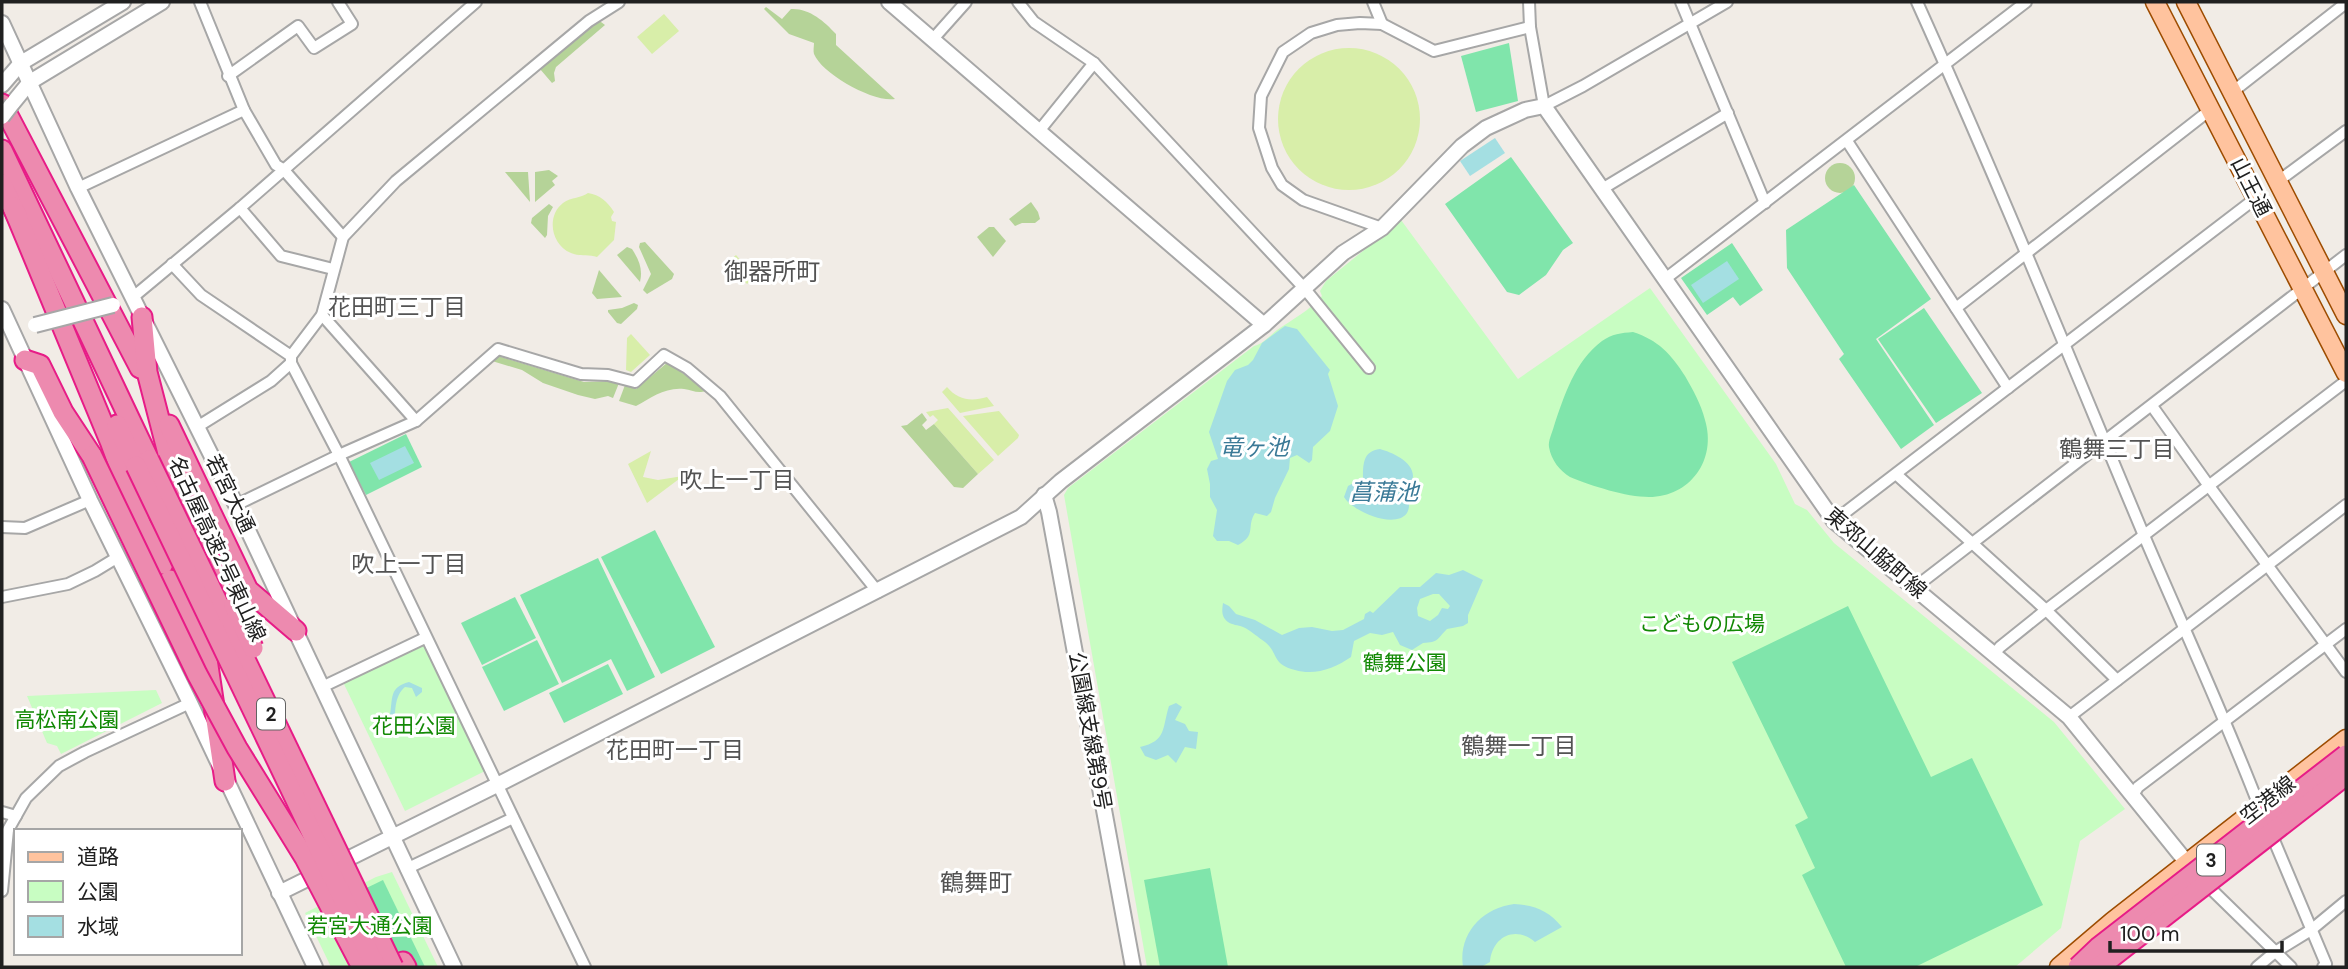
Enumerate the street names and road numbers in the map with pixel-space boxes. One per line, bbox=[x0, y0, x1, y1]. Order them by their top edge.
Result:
street label: 山王通 bbox=[2224, 153, 2278, 221]
street label: 若宮大通 bbox=[199, 450, 261, 538]
street label: 名古屋高速2号東山線 bbox=[162, 452, 272, 646]
street label: 東郊山脇町線 bbox=[1819, 501, 1933, 605]
street label: 公園線支線第9号 bbox=[1062, 650, 1118, 812]
road number: 2 bbox=[257, 698, 285, 730]
street label: 空港線 bbox=[2235, 770, 2301, 830]
road number: 3 bbox=[2197, 845, 2225, 876]

